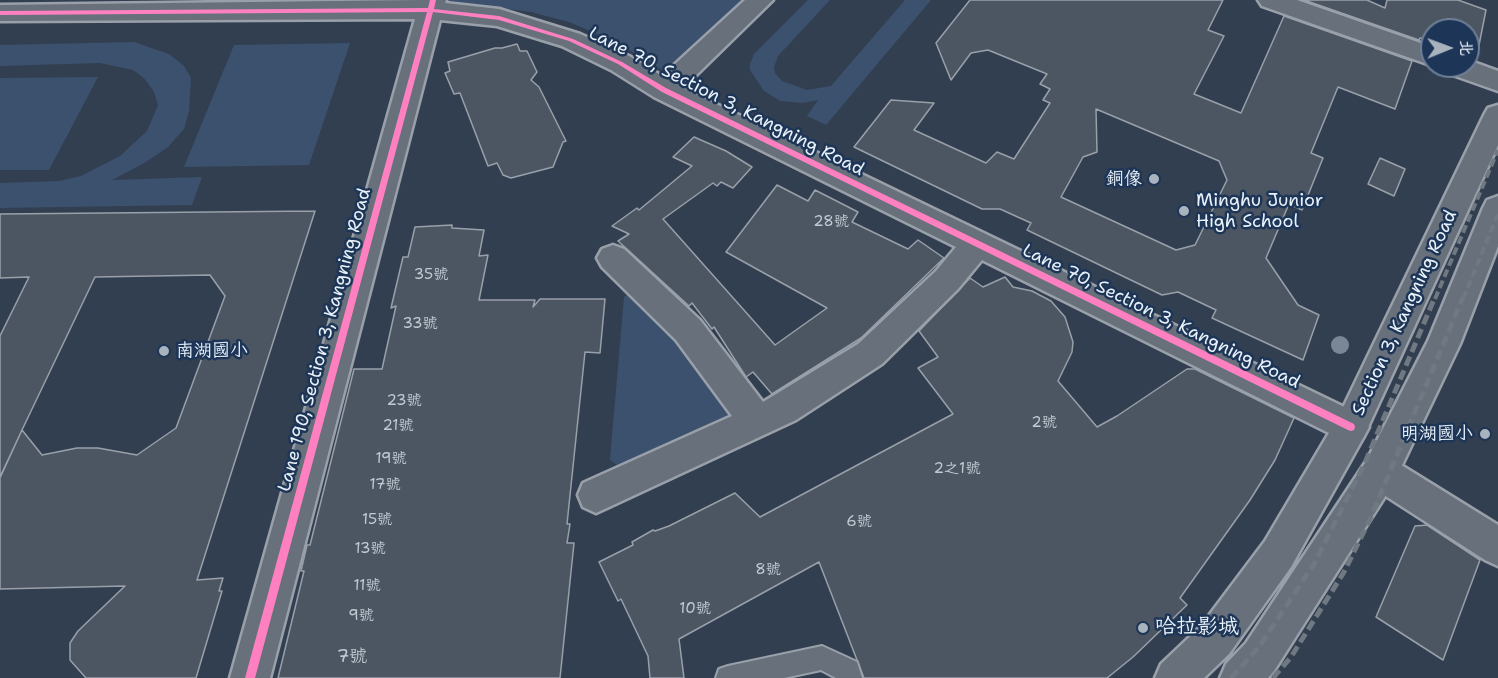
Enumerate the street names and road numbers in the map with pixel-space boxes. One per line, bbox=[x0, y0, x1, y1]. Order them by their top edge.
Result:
street label: Lane 70, Section 3, Kangning Road bbox=[585, 23, 867, 181]
street label: Lane 190, Section 3, Kangning Road bbox=[274, 186, 376, 494]
street label: Section 3, Kangning Road bbox=[1348, 207, 1462, 419]
street label: Lane 70, Section 3, Kangning Road bbox=[1019, 240, 1303, 394]

